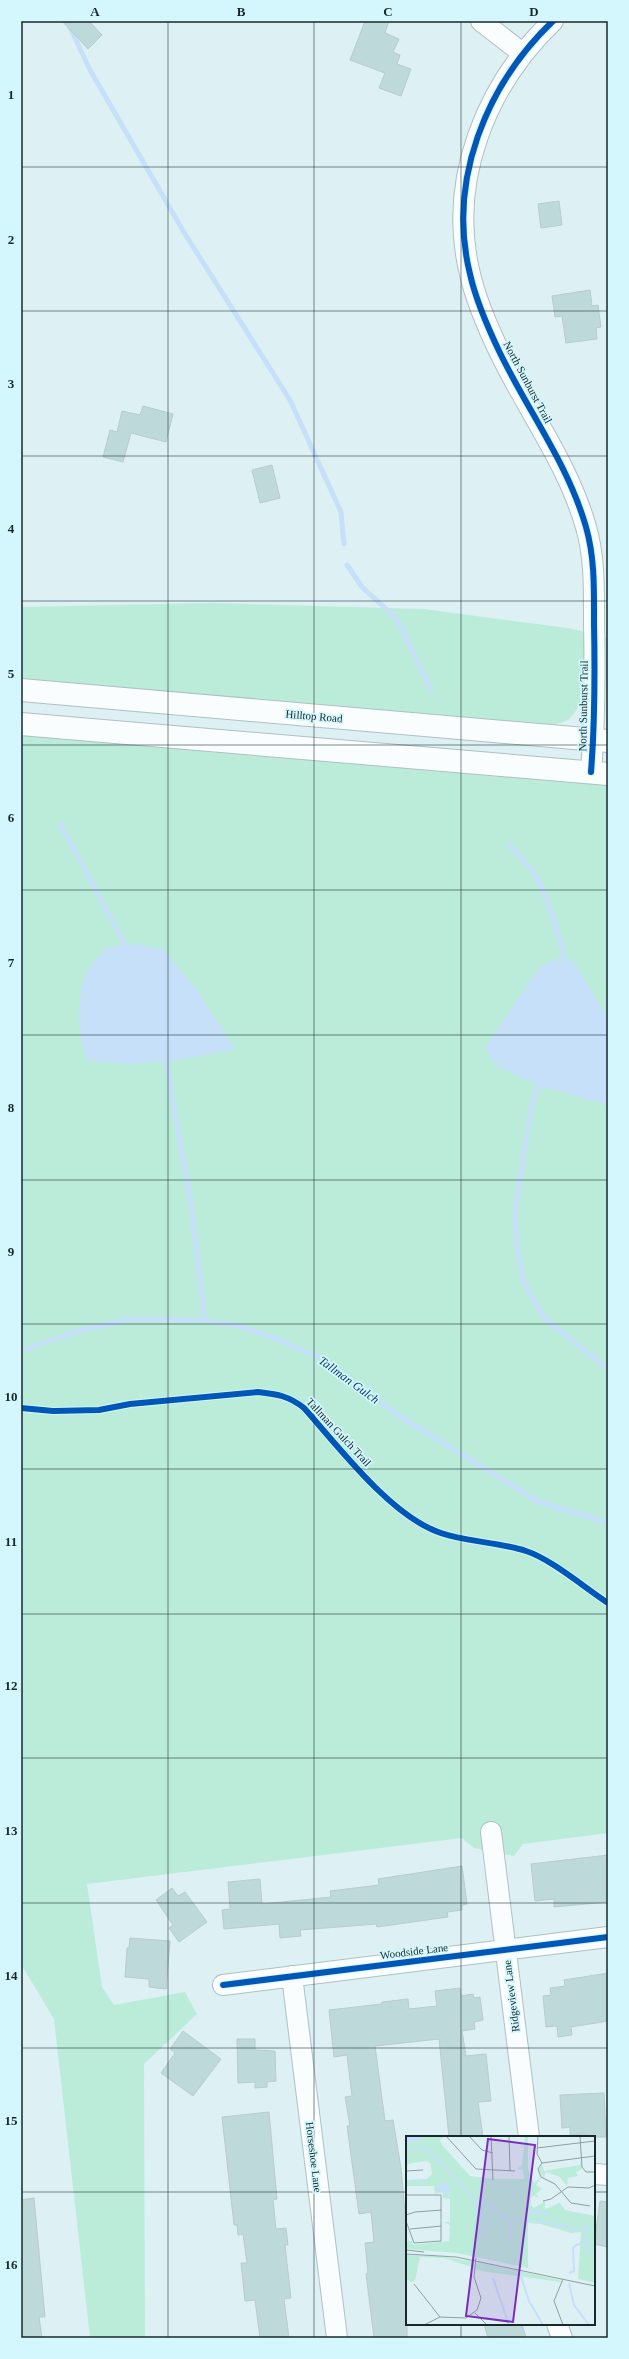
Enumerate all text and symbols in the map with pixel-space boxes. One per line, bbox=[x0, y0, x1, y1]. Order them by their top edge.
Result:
text: A bbox=[90, 4, 100, 19]
text: B bbox=[237, 4, 246, 19]
text: C bbox=[383, 4, 393, 19]
text: D bbox=[529, 4, 539, 19]
text: 1 bbox=[8, 87, 14, 102]
text: 2 bbox=[8, 232, 14, 247]
street label: North Sunburst Trail bbox=[501, 339, 555, 425]
text: 3 bbox=[8, 376, 15, 391]
text: 4 bbox=[8, 521, 15, 536]
street label: North Sunburst Trail bbox=[576, 660, 590, 752]
text: 5 bbox=[8, 666, 15, 681]
street label: Hilltop Road bbox=[285, 708, 343, 725]
text: 6 bbox=[8, 810, 15, 825]
text: 7 bbox=[8, 955, 15, 970]
text: 8 bbox=[8, 1100, 15, 1115]
text: 9 bbox=[8, 1244, 15, 1259]
water label: Tallman Gulch bbox=[316, 1353, 382, 1407]
text: 10 bbox=[5, 1389, 18, 1404]
street label: Tallman Gulch Trail bbox=[304, 1395, 374, 1469]
text: 11 bbox=[5, 1534, 17, 1549]
text: 12 bbox=[5, 1678, 18, 1693]
text: 13 bbox=[5, 1823, 18, 1838]
street label: Woodside Lane bbox=[379, 1941, 449, 1961]
street label: Ridgeview Lane bbox=[501, 1959, 521, 2033]
text: 14 bbox=[5, 1968, 18, 1983]
text: 15 bbox=[5, 2113, 18, 2128]
street label: Horseshoe Lane bbox=[304, 2121, 324, 2193]
inset map bbox=[406, 2136, 595, 2325]
text: 16 bbox=[5, 2257, 18, 2272]

